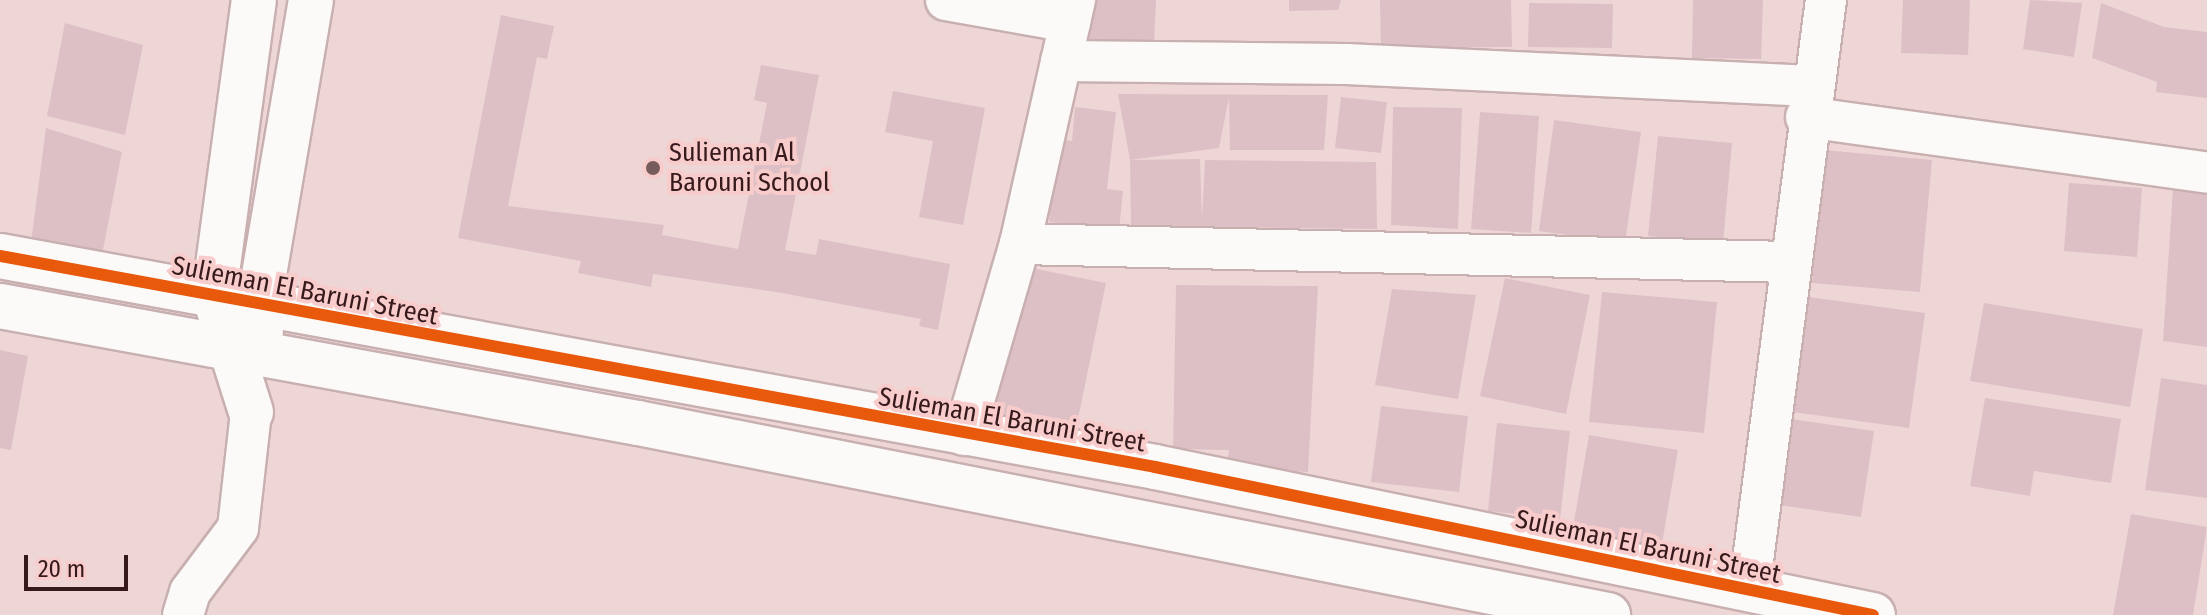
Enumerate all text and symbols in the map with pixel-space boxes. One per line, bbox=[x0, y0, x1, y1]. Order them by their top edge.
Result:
place label: Sulieman Al Barouni School bbox=[669, 137, 830, 198]
marker: Sulieman Al Barouni School bbox=[644, 159, 662, 177]
street label: Sulieman El Baruni Street bbox=[169, 250, 441, 332]
street label: Sulieman El Baruni Street bbox=[876, 381, 1148, 459]
street label: Sulieman El Baruni Street bbox=[1513, 504, 1783, 590]
scale bar bbox=[28, 539, 132, 589]
text: 20 m bbox=[38, 555, 85, 583]

